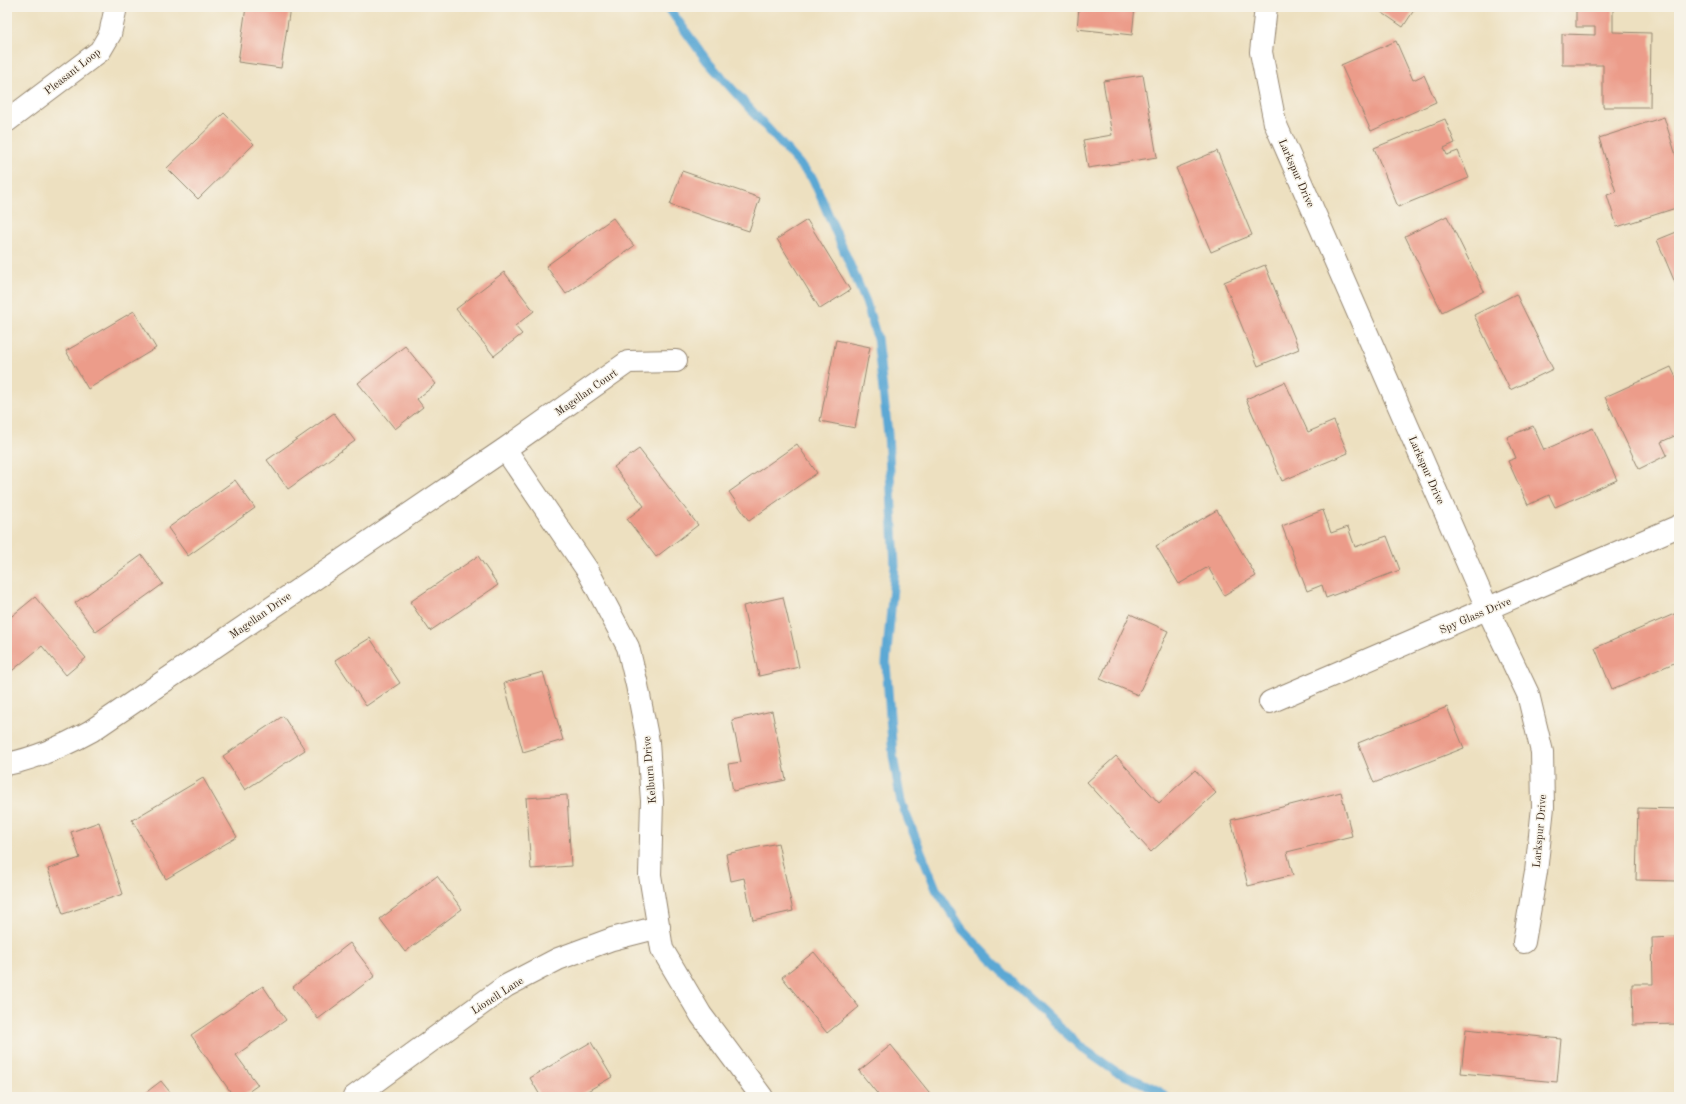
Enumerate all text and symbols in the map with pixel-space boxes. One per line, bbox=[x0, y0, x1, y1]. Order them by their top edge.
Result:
street label: Pleasant Loop bbox=[43, 47, 103, 97]
street label: Larkspur Drive bbox=[1276, 138, 1316, 209]
street label: Magellan Court bbox=[554, 368, 620, 419]
street label: Larkspur Drive bbox=[1406, 435, 1446, 506]
street label: Magellan Drive bbox=[228, 591, 294, 642]
street label: Spy Glass Drive bbox=[1438, 596, 1513, 636]
street label: Kelburn Drive bbox=[642, 736, 659, 804]
street label: Larkspur Drive bbox=[1532, 794, 1549, 868]
street label: Lionell Lane bbox=[470, 975, 526, 1017]

